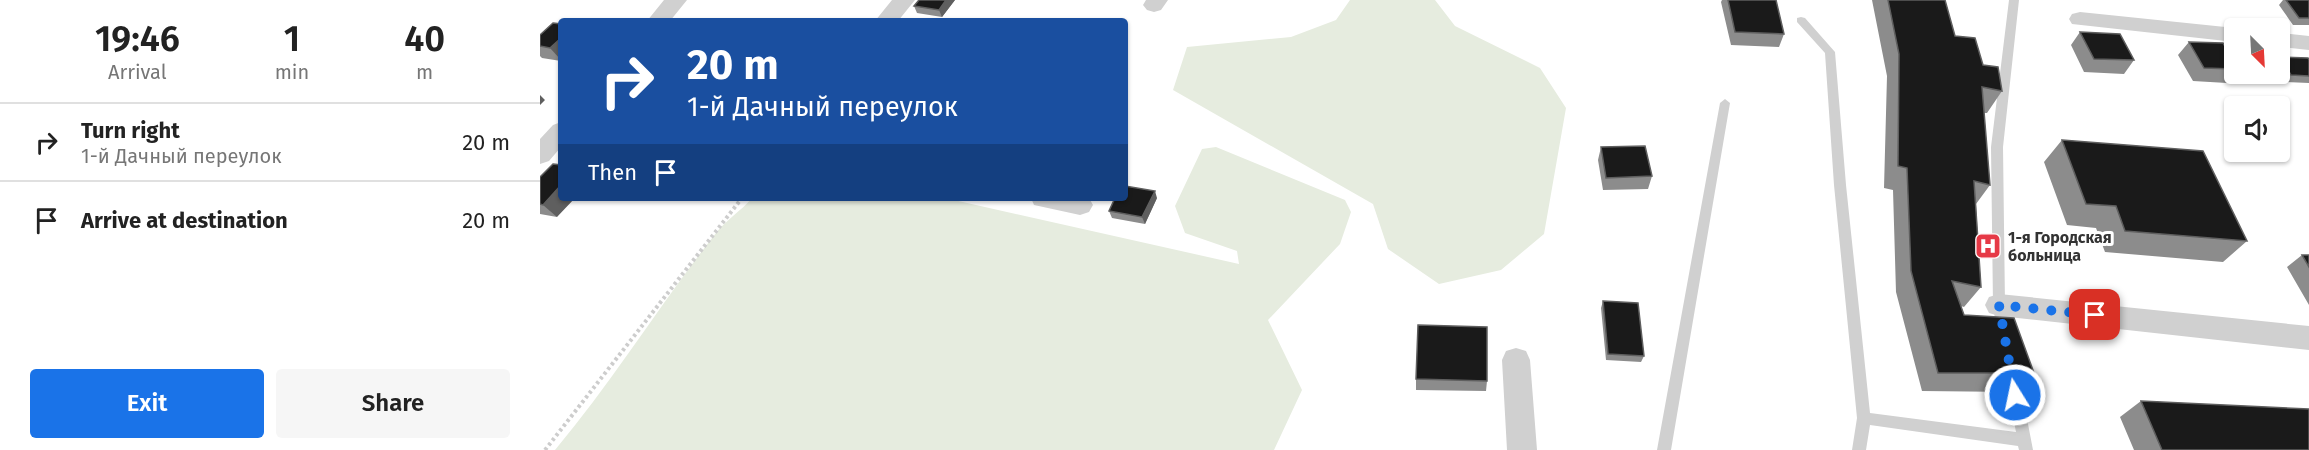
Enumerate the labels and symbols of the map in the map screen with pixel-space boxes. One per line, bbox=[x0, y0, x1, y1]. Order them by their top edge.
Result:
north arrow bbox=[2224, 18, 2290, 84]
place label: 1-я Городская больница bbox=[2008, 228, 2112, 265]
hospital icon: 1-я Городская больница bbox=[1973, 231, 2003, 261]
pin bbox=[2069, 289, 2120, 340]
position arrow bbox=[1983, 363, 2047, 427]

